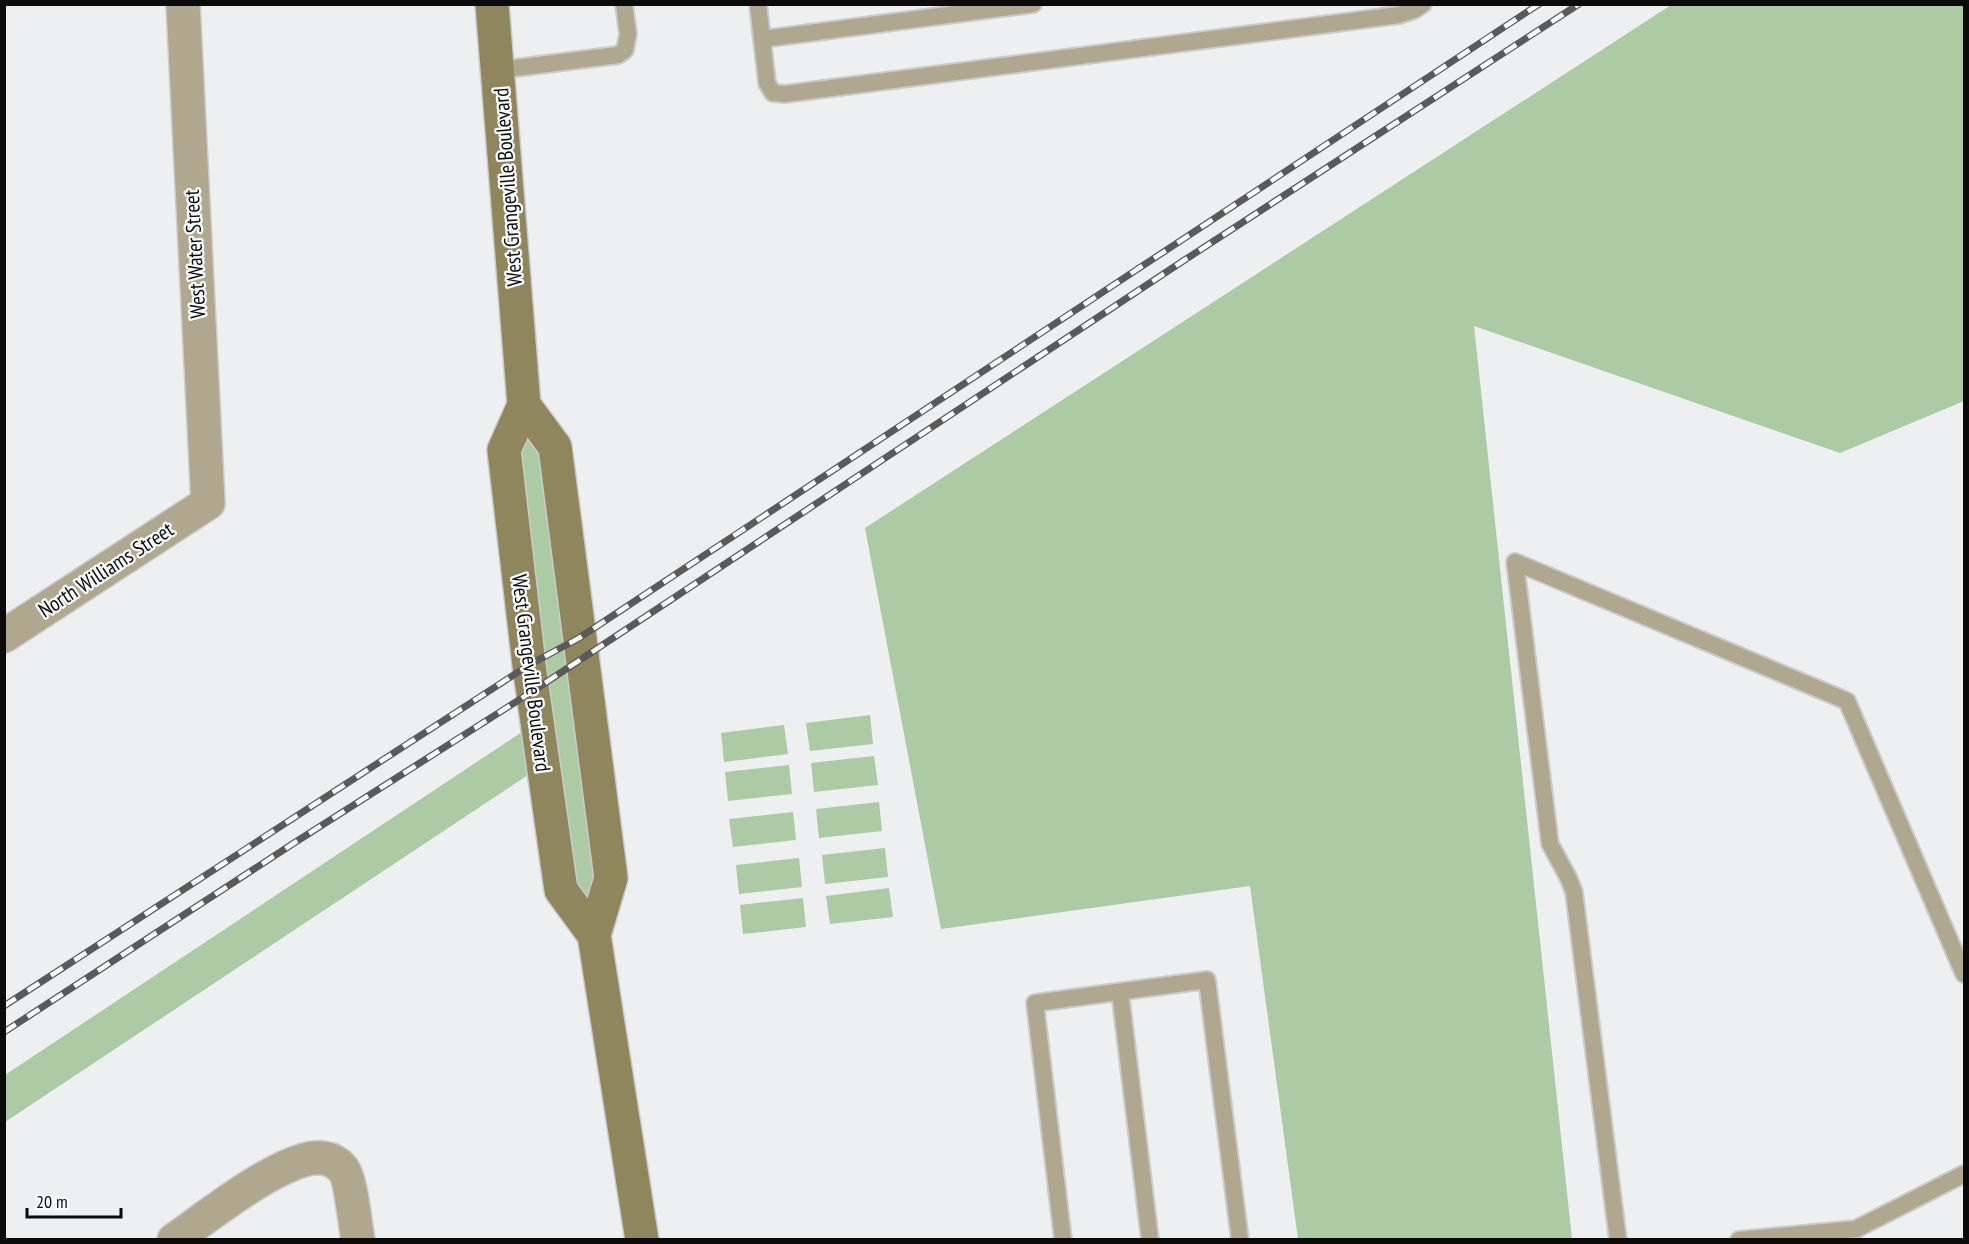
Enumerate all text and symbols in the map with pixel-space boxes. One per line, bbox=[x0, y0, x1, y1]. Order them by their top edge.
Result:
street label: West Grangeville Boulevard bbox=[487, 87, 528, 287]
street label: West Water Street bbox=[178, 189, 211, 319]
street label: North Williams Street bbox=[33, 516, 179, 623]
street label: West Grangeville Boulevard bbox=[506, 573, 557, 773]
scale bar bbox=[27, 1181, 122, 1219]
text: 20 m bbox=[36, 1190, 68, 1213]

